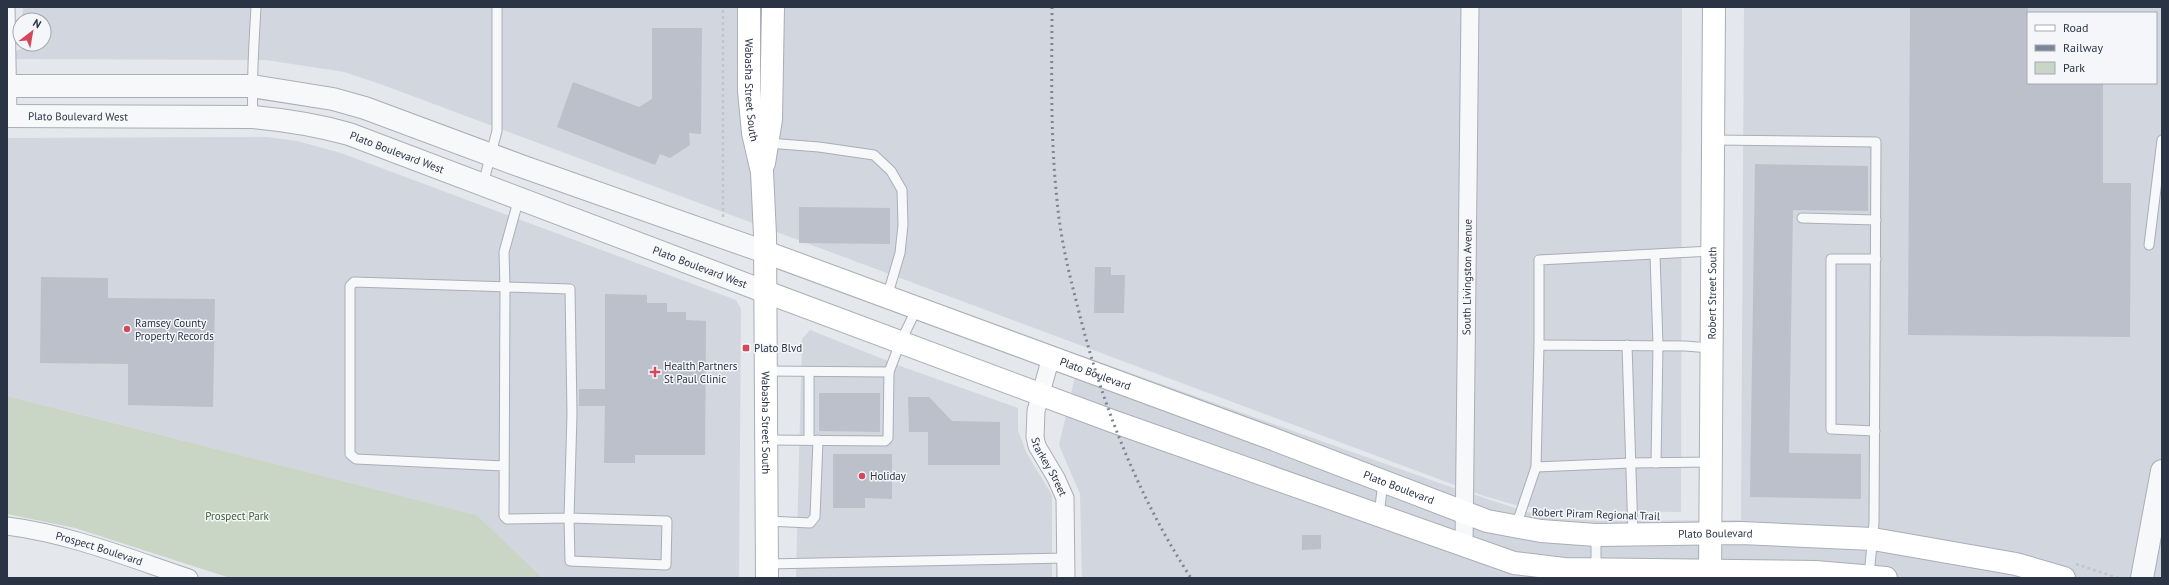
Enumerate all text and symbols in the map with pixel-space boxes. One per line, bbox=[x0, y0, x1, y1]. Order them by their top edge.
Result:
north arrow bbox=[12, 12, 52, 52]
legend bbox=[2027, 12, 2157, 84]
text: N bbox=[30, 16, 44, 31]
text: Road bbox=[2063, 20, 2088, 35]
street label: Wabasha Street South bbox=[742, 38, 762, 143]
text: Railway bbox=[2063, 40, 2103, 55]
text: Park bbox=[2063, 60, 2085, 75]
street label: Plato Boulevard West bbox=[28, 109, 128, 123]
street label: Plato Boulevard West bbox=[348, 128, 447, 177]
street label: South Livingston Avenue bbox=[1459, 218, 1475, 335]
street label: Plato Boulevard West bbox=[651, 243, 749, 291]
street label: Robert Street South bbox=[1705, 247, 1719, 339]
place label: Ramsey County Property Records bbox=[135, 316, 214, 343]
marker: Ramsey County Property Records bbox=[122, 324, 132, 334]
place label: Plato Blvd bbox=[754, 341, 802, 355]
marker: Plato Blvd bbox=[741, 343, 751, 353]
street label: Plato Boulevard bbox=[1058, 354, 1133, 393]
place label: Health Partners St Paul Clinic bbox=[664, 359, 738, 386]
marker: Health Partners St Paul Clinic bbox=[649, 366, 661, 378]
street label: Wabasha Street South bbox=[759, 371, 773, 474]
street label: Starkey Street bbox=[1028, 436, 1070, 498]
street label: Plato Boulevard bbox=[1361, 467, 1436, 507]
place label: Holiday bbox=[870, 469, 907, 483]
marker: Holiday bbox=[857, 471, 867, 481]
street label: Robert Piram Regional Trail bbox=[1532, 505, 1661, 523]
park label: Prospect Park bbox=[205, 509, 269, 523]
street label: Plato Boulevard bbox=[1678, 526, 1753, 541]
street label: Prospect Boulevard bbox=[54, 528, 145, 569]

